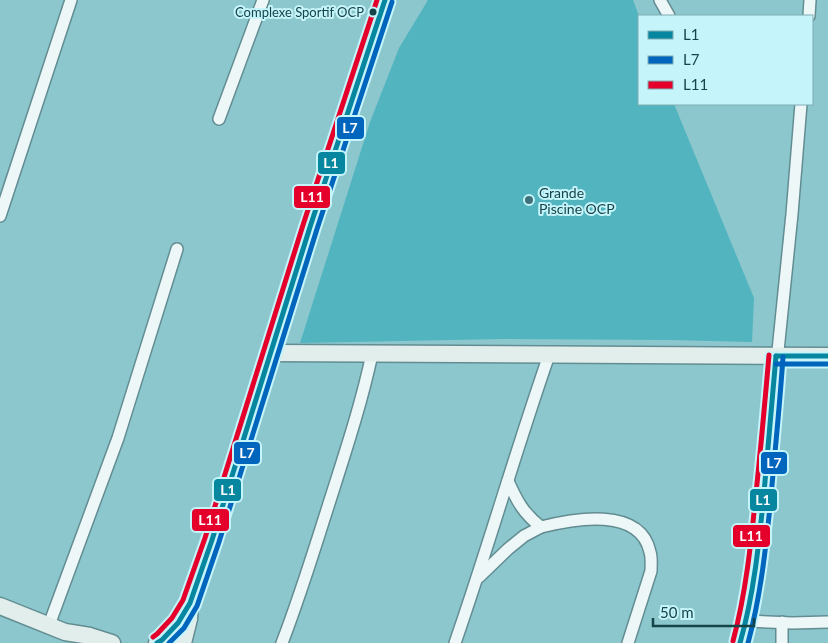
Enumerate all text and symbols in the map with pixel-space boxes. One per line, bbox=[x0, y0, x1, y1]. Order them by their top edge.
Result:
place label: Complexe Sportif OCP bbox=[235, 4, 364, 20]
marker: Complexe Sportif OCP bbox=[368, 7, 378, 17]
legend bbox=[638, 15, 813, 105]
text: L1 bbox=[683, 25, 699, 43]
text: L7 bbox=[683, 50, 700, 68]
text: L11 bbox=[683, 75, 708, 93]
line badge: L7 bbox=[336, 116, 365, 140]
text: L7 bbox=[342, 119, 358, 136]
line badge: L1 bbox=[317, 151, 346, 175]
text: L1 bbox=[323, 154, 339, 171]
place label: Grande Piscine OCP bbox=[539, 184, 615, 217]
line badge: L11 bbox=[293, 185, 331, 209]
text: L11 bbox=[300, 188, 324, 205]
marker: Grande Piscine OCP bbox=[523, 194, 535, 206]
line badge: L7 bbox=[233, 441, 261, 465]
text: L7 bbox=[239, 444, 255, 461]
line badge: L7 bbox=[760, 451, 788, 475]
text: L7 bbox=[766, 454, 782, 471]
line badge: L1 bbox=[213, 478, 242, 502]
text: L1 bbox=[220, 481, 236, 498]
line badge: L1 bbox=[749, 488, 778, 512]
text: L1 bbox=[755, 491, 771, 508]
line badge: L11 bbox=[191, 508, 230, 532]
text: L11 bbox=[198, 511, 222, 528]
line badge: L11 bbox=[732, 524, 771, 548]
text: L11 bbox=[739, 527, 763, 544]
scale bar bbox=[653, 596, 754, 628]
text: 50 m bbox=[660, 603, 694, 621]

